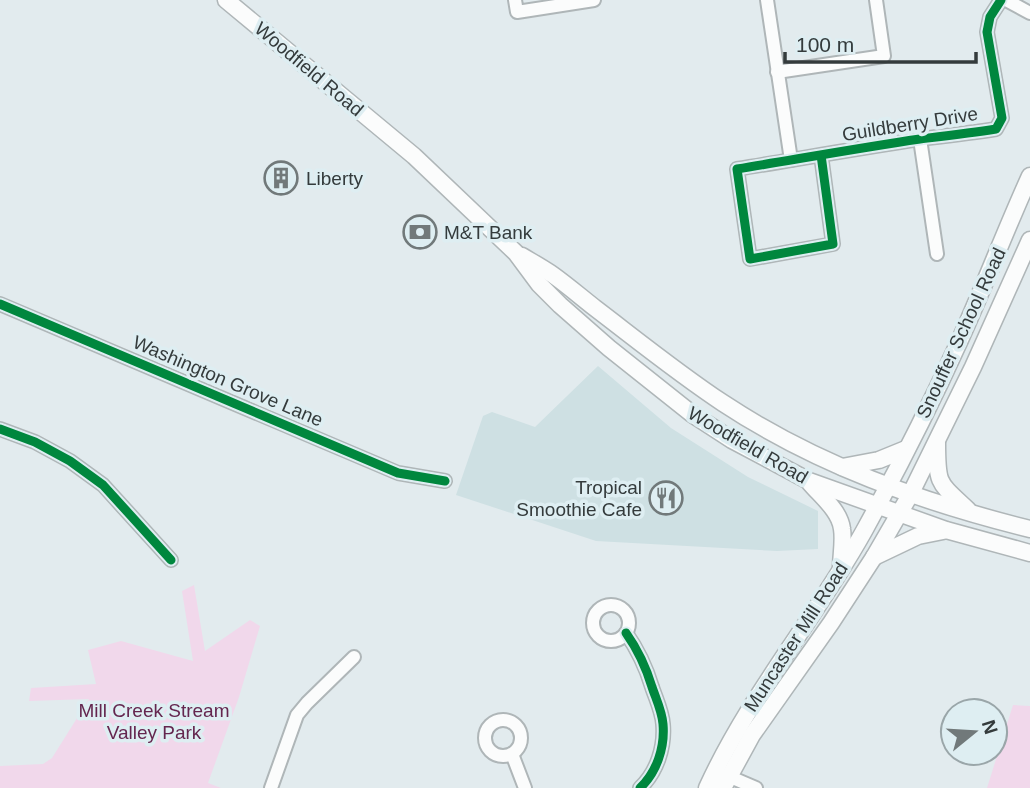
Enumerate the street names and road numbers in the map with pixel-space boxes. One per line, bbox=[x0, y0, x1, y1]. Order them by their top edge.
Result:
street label: Woodfield Road bbox=[251, 18, 367, 120]
street label: Guildberry Drive bbox=[841, 103, 979, 145]
street label: Snouffer School Road bbox=[912, 244, 1010, 422]
street label: Washington Grove Lane bbox=[130, 331, 326, 431]
street label: Woodfield Road bbox=[684, 402, 812, 488]
street label: Muncaster Mill Road bbox=[740, 559, 852, 715]

